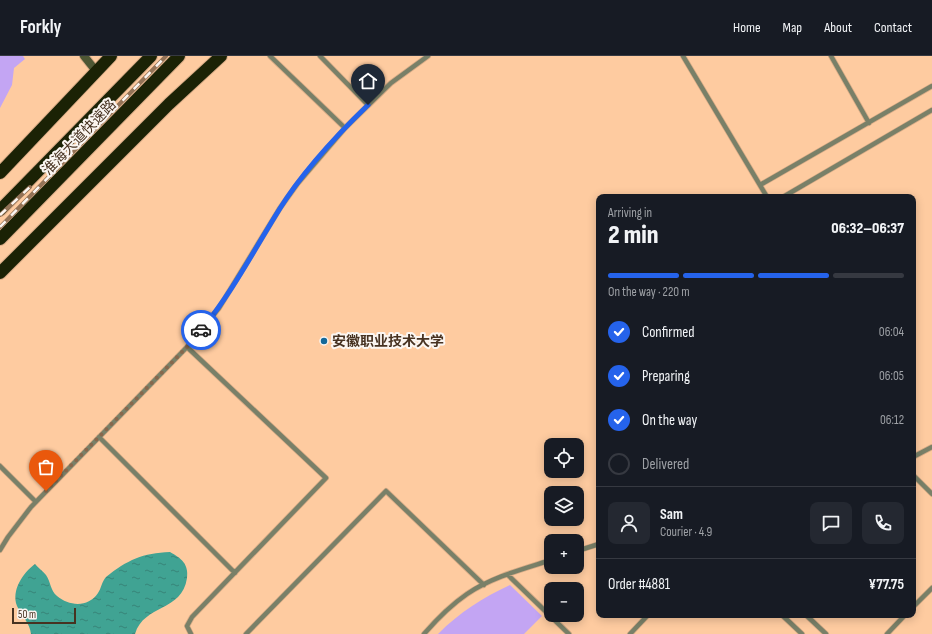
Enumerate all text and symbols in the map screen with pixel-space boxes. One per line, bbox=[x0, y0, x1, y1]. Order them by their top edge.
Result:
text: Forkly bbox=[20, 16, 61, 39]
text: Home bbox=[733, 19, 761, 36]
text: Map bbox=[783, 19, 802, 36]
text: About bbox=[824, 19, 852, 36]
text: Contact bbox=[874, 19, 912, 36]
pin bbox=[351, 64, 385, 105]
icon: home bbox=[357, 70, 379, 92]
street label: 淮海大道快速路 bbox=[39, 96, 120, 178]
text: Arriving in bbox=[608, 205, 652, 221]
text: 06:32–06:37 bbox=[831, 219, 904, 238]
text: 2 min bbox=[608, 220, 658, 251]
text: On the way · 220 m bbox=[608, 284, 690, 300]
courier bbox=[181, 310, 221, 350]
icon: car bbox=[190, 319, 212, 341]
icon: check bbox=[608, 321, 630, 343]
text: Confirmed bbox=[642, 323, 695, 342]
text: 06:04 bbox=[879, 324, 904, 340]
place label: 安徽职业技术大学 bbox=[332, 333, 444, 350]
marker: 安徽职业技术大学 bbox=[319, 336, 329, 346]
icon: check bbox=[608, 365, 630, 387]
text: Preparing bbox=[642, 367, 690, 386]
text: 06:05 bbox=[879, 368, 904, 384]
icon: check bbox=[608, 409, 630, 431]
text: On the way bbox=[642, 411, 697, 430]
text: 06:12 bbox=[880, 412, 904, 428]
map controls bbox=[544, 438, 584, 622]
button: locate bbox=[544, 438, 584, 478]
pin bbox=[29, 450, 63, 491]
text: Delivered bbox=[642, 455, 689, 474]
icon: bag bbox=[35, 456, 57, 478]
button: layers bbox=[544, 486, 584, 526]
button: person bbox=[608, 502, 650, 544]
button: chat bbox=[810, 502, 852, 544]
button: phone bbox=[862, 502, 904, 544]
text: Sam bbox=[660, 505, 683, 524]
text: Courier · 4.9 bbox=[660, 524, 712, 540]
button: + bbox=[544, 534, 584, 574]
text: Order #4881 bbox=[608, 575, 670, 594]
text: ¥77.75 bbox=[868, 575, 904, 594]
button: − bbox=[544, 582, 584, 622]
scale bar bbox=[12, 606, 76, 625]
text: 50 m bbox=[18, 608, 36, 621]

